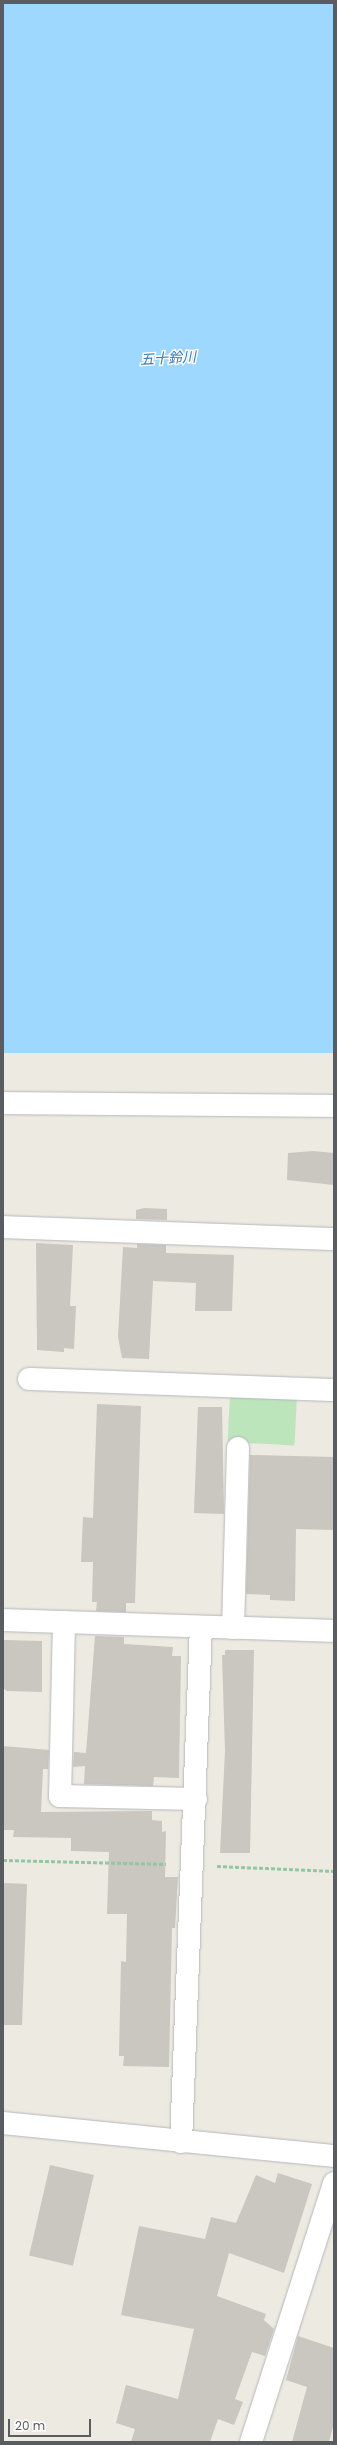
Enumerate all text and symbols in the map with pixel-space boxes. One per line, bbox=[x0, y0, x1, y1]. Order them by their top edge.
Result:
water label: 五十鈴川 bbox=[140, 348, 196, 368]
scale bar bbox=[10, 2411, 93, 2437]
text: 20 m bbox=[15, 2417, 45, 2434]

